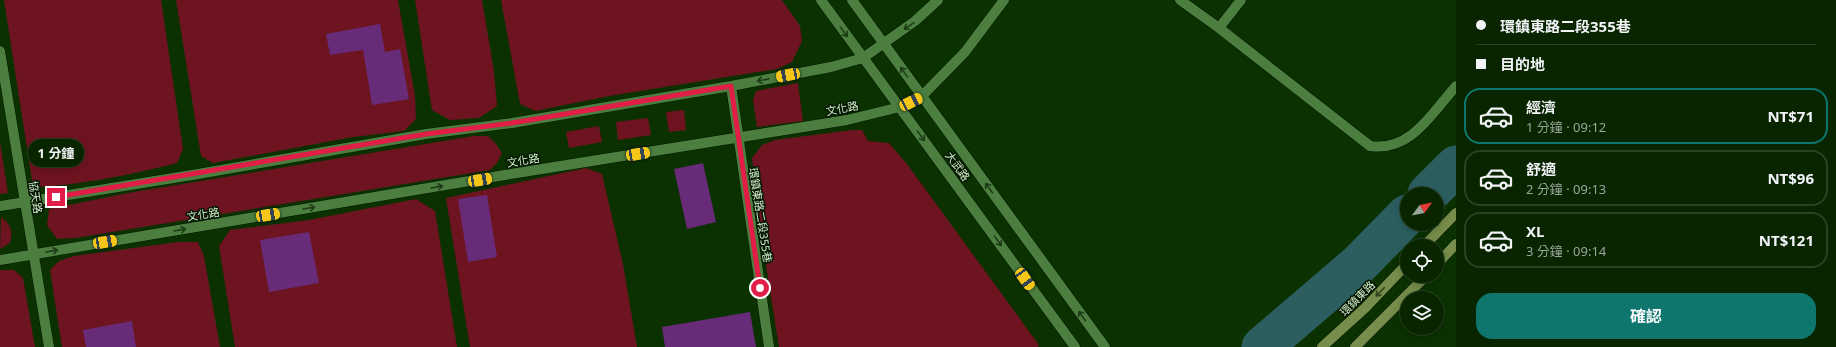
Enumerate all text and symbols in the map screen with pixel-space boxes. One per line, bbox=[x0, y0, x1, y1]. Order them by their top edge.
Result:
text: 環鎮東路二段355巷 bbox=[1500, 16, 1631, 36]
one-way arrow bbox=[903, 22, 914, 30]
one-way arrow bbox=[840, 26, 848, 37]
text: 目的地 bbox=[1500, 54, 1545, 74]
one-way arrow bbox=[900, 66, 908, 77]
car bbox=[775, 67, 801, 83]
one-way arrow bbox=[757, 76, 770, 84]
car bbox=[898, 91, 924, 113]
street label: 文化路 bbox=[824, 97, 860, 119]
text: 經濟 bbox=[1526, 97, 1556, 117]
icon: car bbox=[1478, 98, 1514, 134]
text: NT$71 bbox=[1767, 106, 1814, 126]
text: 1 分鐘 · 09:12 bbox=[1526, 118, 1606, 136]
one-way arrow bbox=[917, 131, 925, 142]
callout: 1 分鐘 bbox=[28, 139, 84, 167]
text: 1 分鐘 bbox=[38, 144, 74, 162]
car bbox=[625, 146, 651, 162]
street label: 大武路 bbox=[942, 148, 974, 184]
street label: 文化路 bbox=[506, 150, 540, 170]
text: 舒適 bbox=[1526, 159, 1556, 179]
icon: car bbox=[1478, 160, 1514, 196]
street label: 環鎮東路二段355巷 bbox=[746, 166, 776, 264]
text: NT$96 bbox=[1767, 168, 1814, 188]
car bbox=[467, 172, 493, 188]
street label: 協天路 bbox=[26, 180, 46, 214]
text: 2 分鐘 · 09:13 bbox=[1526, 180, 1606, 198]
one-way arrow bbox=[430, 183, 443, 191]
one-way arrow bbox=[985, 183, 993, 194]
north arrow bbox=[1400, 187, 1444, 231]
map controls bbox=[1400, 187, 1444, 335]
route end bbox=[47, 188, 65, 206]
street label: 文化路 bbox=[186, 204, 220, 224]
one-way arrow bbox=[302, 204, 315, 212]
car bbox=[255, 207, 281, 223]
text: XL bbox=[1526, 221, 1544, 241]
icon: car bbox=[1478, 222, 1514, 258]
one-way arrow bbox=[174, 225, 187, 233]
text: NT$121 bbox=[1759, 230, 1814, 250]
car bbox=[92, 234, 118, 250]
one-way arrow bbox=[994, 236, 1002, 247]
button: locate bbox=[1400, 239, 1444, 283]
text: 3 分鐘 · 09:14 bbox=[1526, 242, 1606, 260]
one-way arrow bbox=[45, 247, 58, 255]
car bbox=[1013, 266, 1037, 292]
street label: 環鎮東路 bbox=[1336, 277, 1378, 319]
route start bbox=[751, 279, 769, 297]
one-way arrow bbox=[1375, 287, 1385, 297]
button: layers bbox=[1400, 291, 1444, 335]
button: 確認 bbox=[1476, 293, 1816, 339]
one-way arrow bbox=[1078, 310, 1086, 321]

